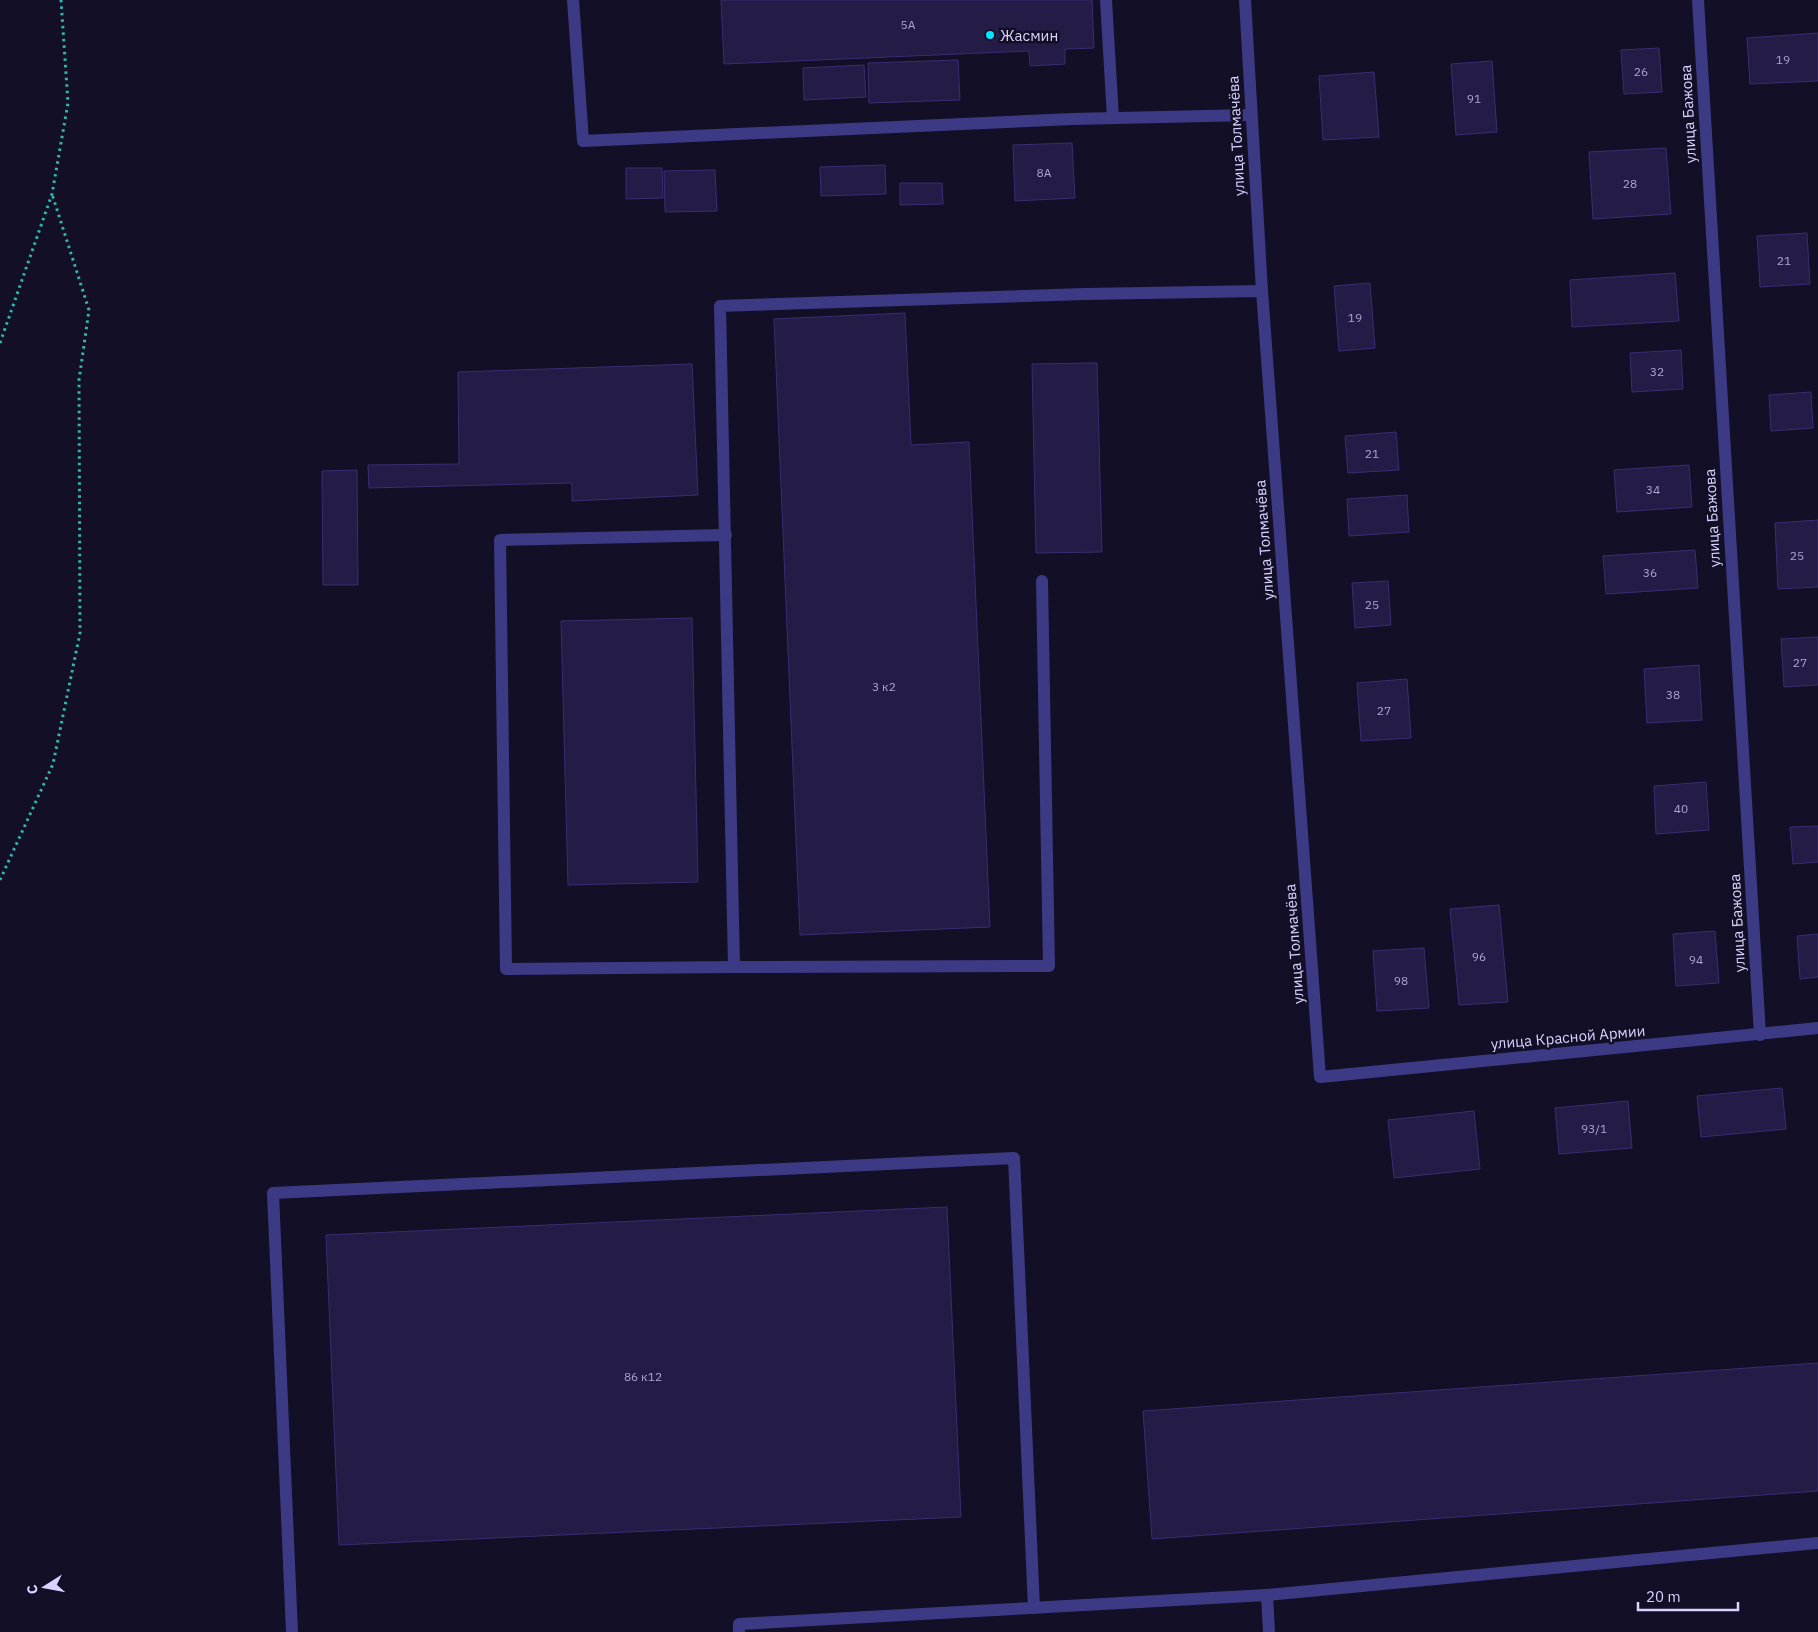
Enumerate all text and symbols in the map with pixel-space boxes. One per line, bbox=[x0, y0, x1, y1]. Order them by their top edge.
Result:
house number: 5А bbox=[901, 17, 916, 32]
place label: Жасмин bbox=[1000, 26, 1058, 45]
marker: Жасмин bbox=[984, 29, 996, 41]
house number: 19 bbox=[1776, 52, 1790, 67]
house number: 26 bbox=[1634, 64, 1648, 79]
street label: улица Бажова bbox=[1676, 64, 1700, 164]
street label: улица Толмачёва bbox=[1223, 75, 1249, 197]
house number: 91 bbox=[1467, 91, 1481, 106]
house number: 8А bbox=[1037, 165, 1052, 180]
house number: 28 bbox=[1623, 176, 1637, 191]
house number: 21 bbox=[1777, 253, 1791, 268]
house number: 19 bbox=[1348, 310, 1362, 325]
house number: 32 bbox=[1650, 364, 1664, 379]
house number: 21 bbox=[1365, 446, 1379, 461]
street label: улица Бажова bbox=[1700, 468, 1724, 568]
street label: улица Толмачёва bbox=[1250, 479, 1278, 601]
house number: 34 bbox=[1646, 482, 1660, 497]
house number: 25 bbox=[1790, 548, 1804, 563]
house number: 36 bbox=[1643, 565, 1657, 580]
house number: 25 bbox=[1365, 597, 1379, 612]
house number: 27 bbox=[1793, 655, 1807, 670]
house number: 3 к2 bbox=[872, 679, 896, 694]
house number: 38 bbox=[1666, 687, 1680, 702]
house number: 27 bbox=[1377, 703, 1391, 718]
house number: 40 bbox=[1674, 801, 1688, 816]
street label: улица Бажова bbox=[1725, 873, 1749, 973]
street label: улица Толмачёва bbox=[1280, 883, 1308, 1005]
house number: 96 bbox=[1472, 949, 1486, 964]
house number: 94 bbox=[1689, 952, 1703, 967]
house number: 98 bbox=[1394, 973, 1408, 988]
street label: улица Красной Армии bbox=[1490, 1021, 1646, 1053]
house number: 93/1 bbox=[1581, 1121, 1607, 1136]
house number: 86 к12 bbox=[624, 1369, 662, 1384]
north arrow bbox=[20, 1562, 70, 1612]
scale bar bbox=[1638, 1580, 1738, 1612]
text: С bbox=[23, 1583, 42, 1596]
text: 20 m bbox=[1646, 1587, 1681, 1606]

